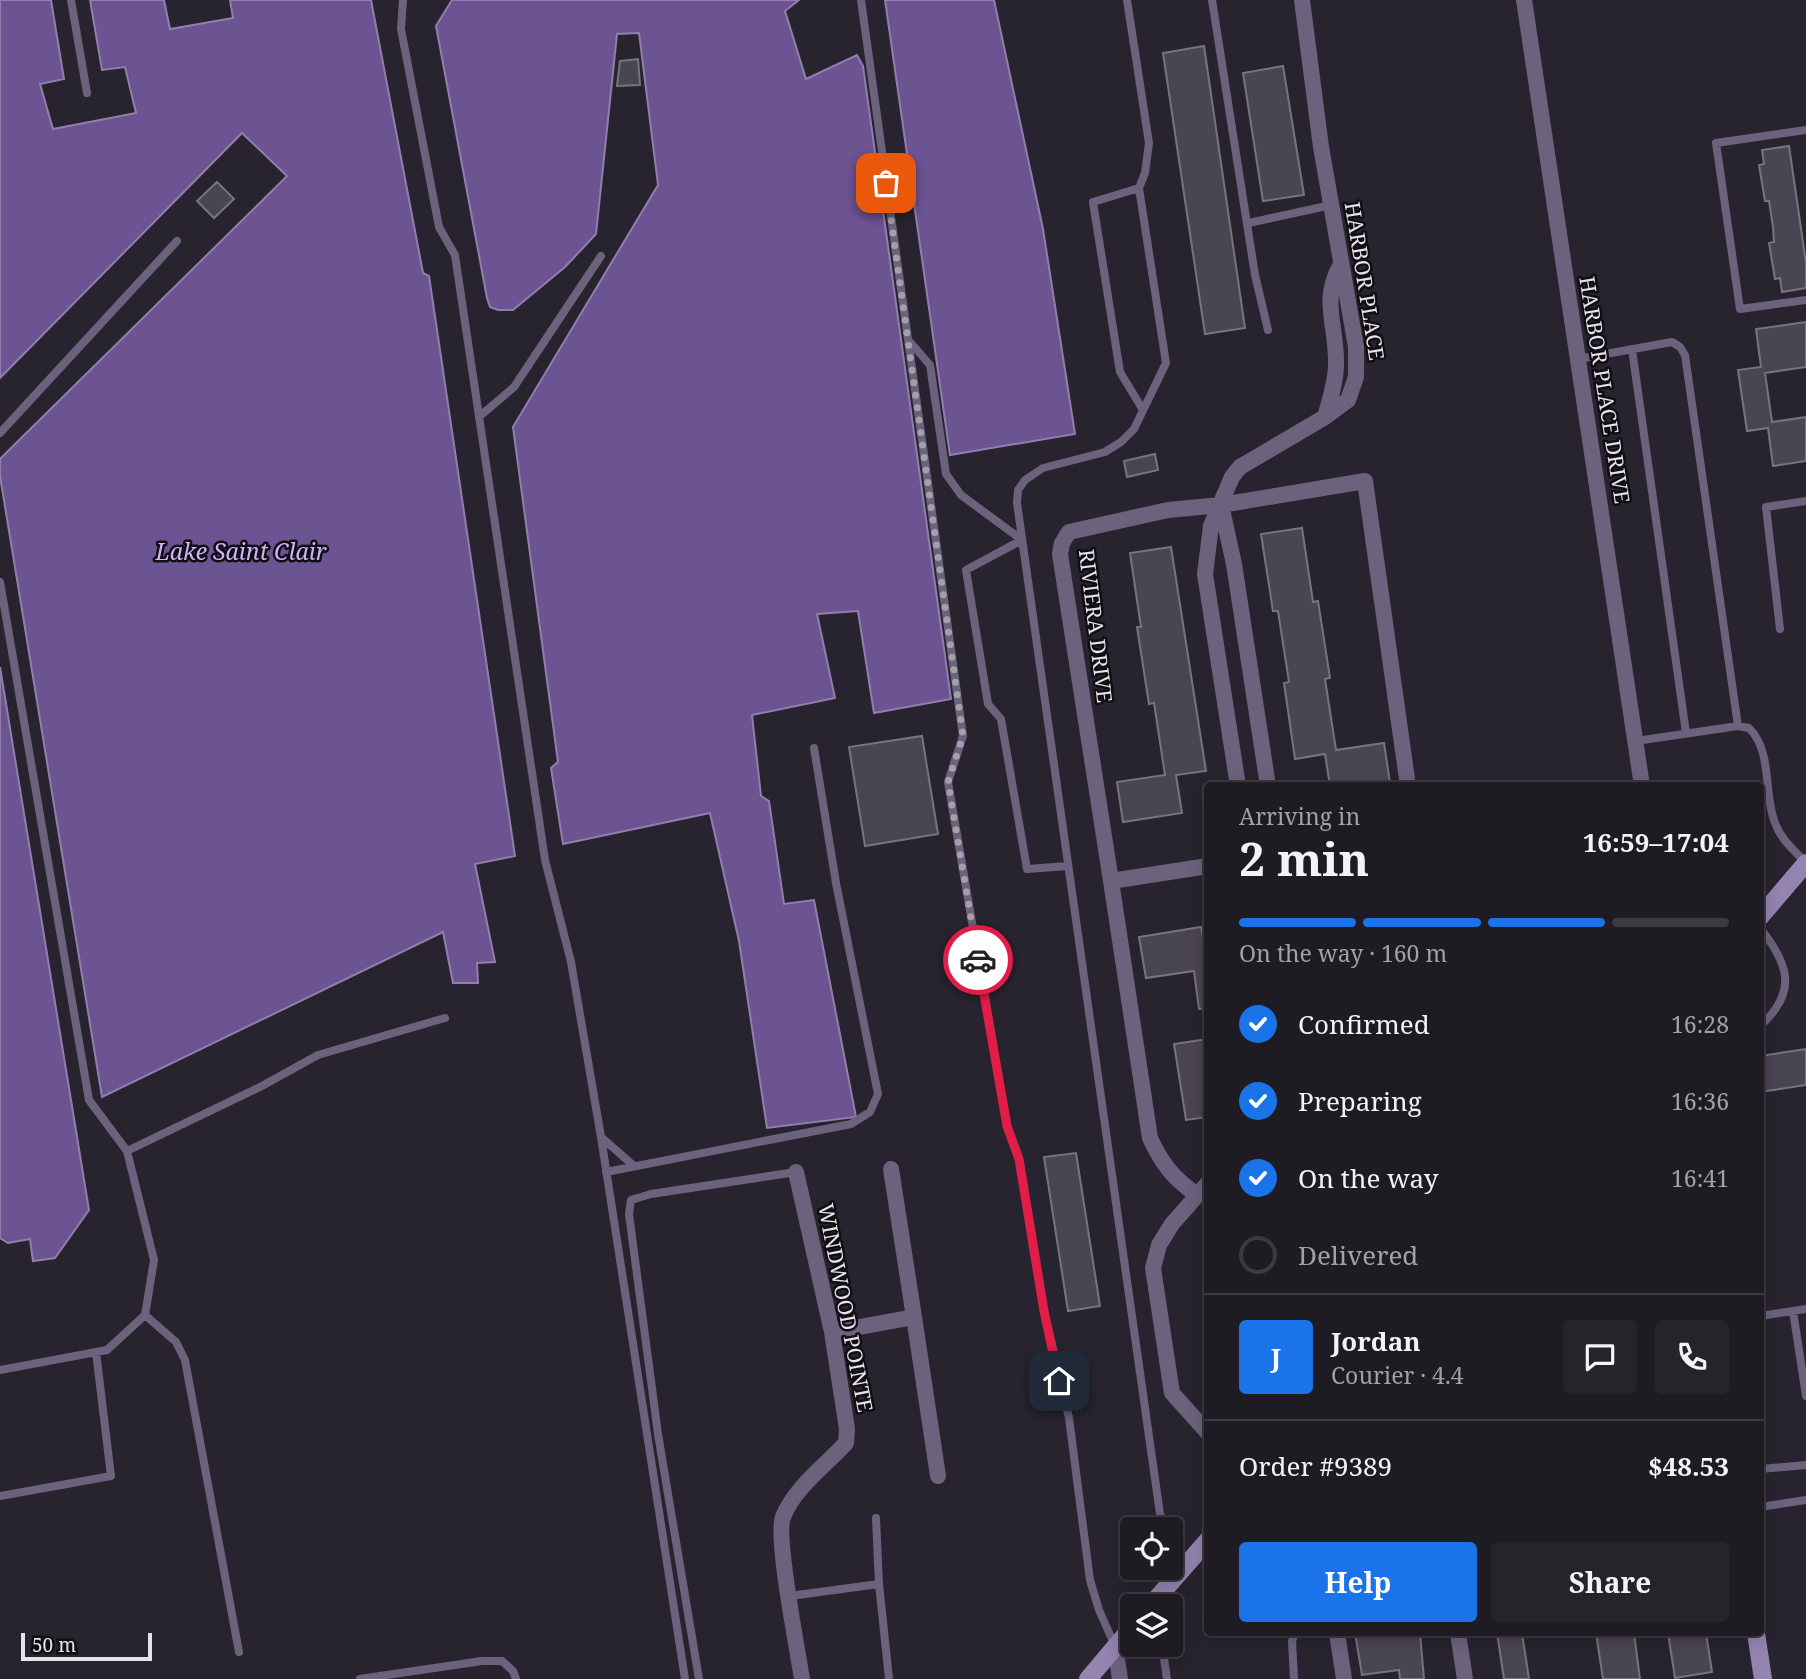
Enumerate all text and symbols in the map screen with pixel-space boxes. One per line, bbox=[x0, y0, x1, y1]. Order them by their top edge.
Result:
pin bbox=[856, 153, 916, 213]
icon: bag bbox=[867, 164, 905, 202]
street label: HARBOR PLACE bbox=[1339, 200, 1391, 362]
street label: HARBOR PLACE DRIVE bbox=[1573, 274, 1637, 505]
water label: Lake Saint Clair bbox=[154, 535, 327, 567]
street label: RIVIERA DRIVE bbox=[1073, 547, 1119, 704]
text: Arriving in bbox=[1239, 800, 1360, 832]
text: 16:59–17:04 bbox=[1583, 824, 1729, 860]
text: 2 min bbox=[1239, 827, 1369, 889]
courier bbox=[943, 925, 1013, 995]
text: On the way · 160 m bbox=[1239, 937, 1447, 969]
icon: car bbox=[959, 941, 997, 979]
icon: check bbox=[1239, 1005, 1277, 1043]
text: Confirmed bbox=[1298, 1006, 1430, 1042]
text: 16:28 bbox=[1671, 1008, 1729, 1040]
icon: check bbox=[1239, 1082, 1277, 1120]
text: Preparing bbox=[1298, 1083, 1422, 1119]
text: 16:36 bbox=[1671, 1085, 1729, 1117]
icon: check bbox=[1239, 1159, 1277, 1197]
text: On the way bbox=[1298, 1160, 1438, 1196]
text: 16:41 bbox=[1671, 1162, 1729, 1194]
street label: WINDWOOD POINTE bbox=[812, 1201, 880, 1415]
text: Delivered bbox=[1298, 1237, 1418, 1273]
button: chat bbox=[1563, 1320, 1637, 1394]
button: phone bbox=[1655, 1320, 1729, 1394]
text: Jordan bbox=[1331, 1323, 1421, 1359]
text: J bbox=[1271, 1339, 1281, 1375]
pin bbox=[1029, 1351, 1089, 1411]
text: Courier · 4.4 bbox=[1331, 1359, 1464, 1391]
icon: home bbox=[1040, 1362, 1078, 1400]
text: Order #9389 bbox=[1239, 1448, 1392, 1484]
text: $48.53 bbox=[1648, 1448, 1729, 1484]
map controls bbox=[1120, 1517, 1183, 1657]
button: locate bbox=[1120, 1517, 1183, 1580]
button: Help bbox=[1239, 1542, 1477, 1622]
button: Share bbox=[1491, 1542, 1729, 1622]
button: layers bbox=[1120, 1594, 1183, 1657]
scale bar bbox=[21, 1630, 152, 1662]
text: 50 m bbox=[32, 1632, 76, 1658]

